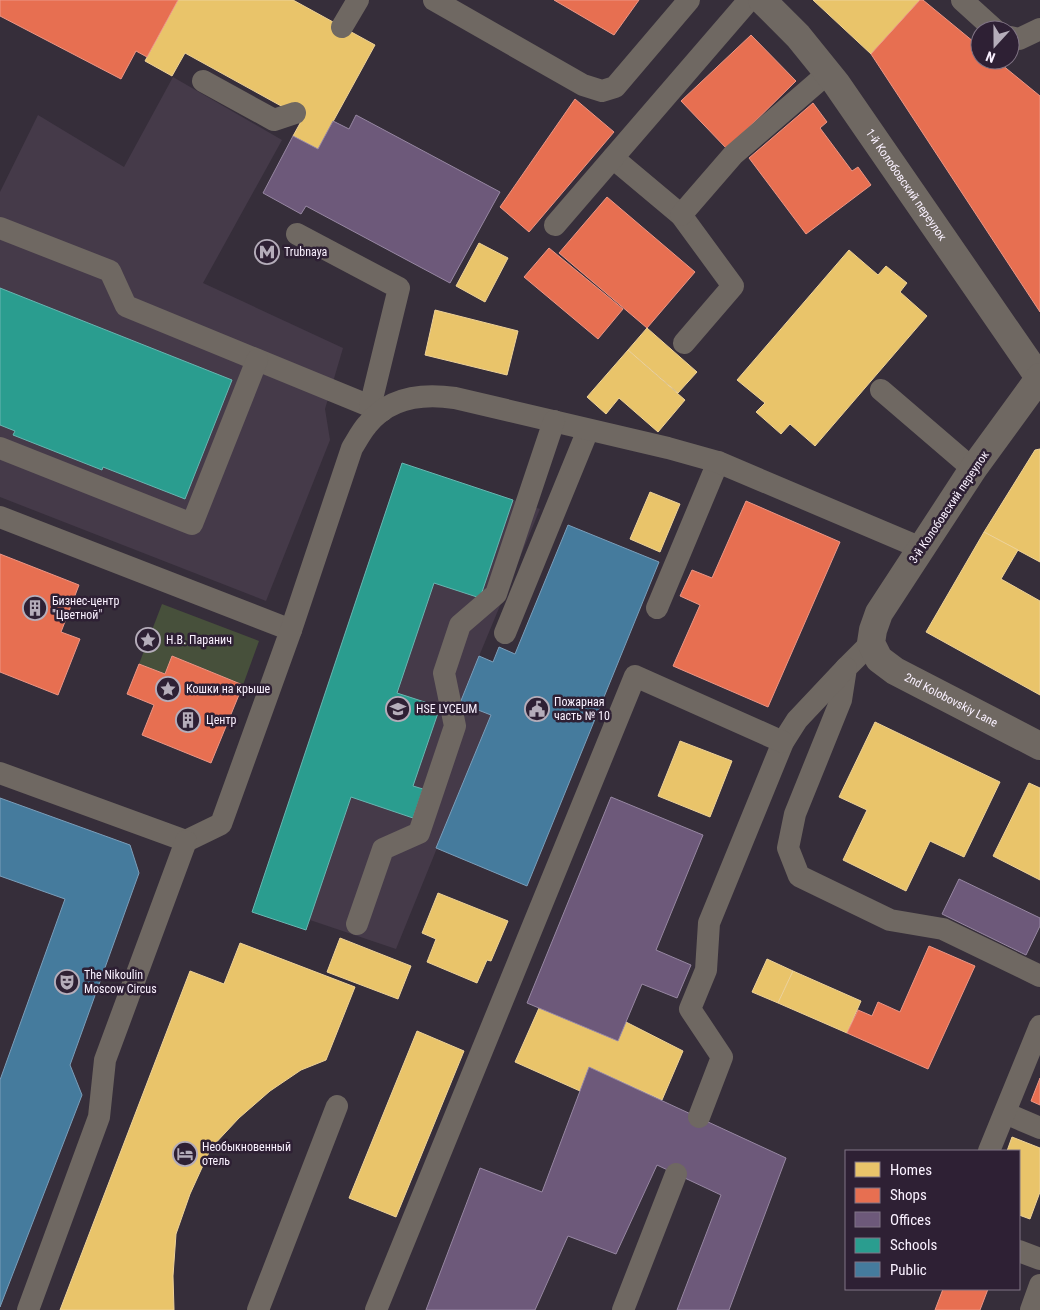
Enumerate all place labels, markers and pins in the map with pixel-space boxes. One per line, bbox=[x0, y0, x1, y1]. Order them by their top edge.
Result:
metro station icon: Trubnaya bbox=[254, 239, 280, 265]
place label: Trubnaya bbox=[284, 245, 328, 259]
place label: Бизнес-центр "Цветной" bbox=[52, 594, 119, 622]
building icon: Бизнес-центр "Цветной" bbox=[22, 595, 48, 621]
place icon: Н.В. Паранич bbox=[135, 627, 161, 653]
place label: Н.В. Паранич bbox=[166, 633, 232, 647]
place icon: Кошки на крыше bbox=[155, 676, 181, 702]
place label: Кошки на крыше bbox=[186, 682, 271, 696]
place label: Пожарная часть № 10 bbox=[554, 695, 610, 723]
school or university icon: HSE LYCEUM bbox=[385, 696, 411, 722]
public building icon: Пожарная часть № 10 bbox=[524, 696, 550, 722]
place label: HSE LYCEUM bbox=[416, 702, 477, 716]
building icon: Центр bbox=[175, 707, 201, 733]
place label: Центр bbox=[206, 713, 237, 727]
place label: The Nikoulin Moscow Circus bbox=[84, 968, 157, 996]
theatre icon: The Nikoulin Moscow Circus bbox=[54, 969, 80, 995]
place label: Необыкновенный отель bbox=[202, 1140, 291, 1168]
hotel icon: Необыкновенный отель bbox=[172, 1141, 198, 1167]

